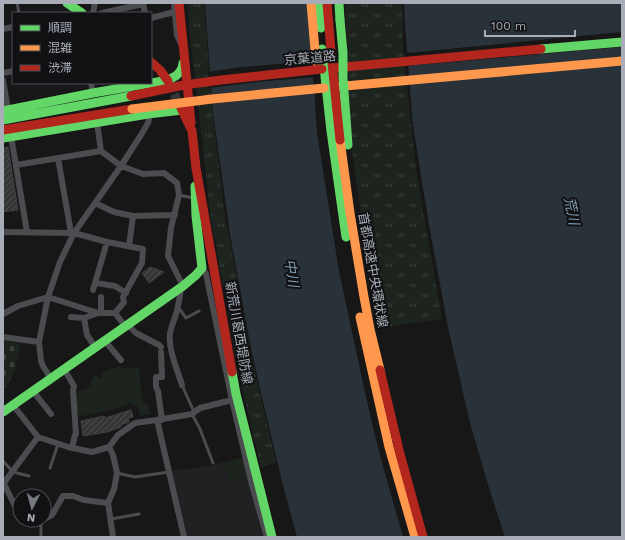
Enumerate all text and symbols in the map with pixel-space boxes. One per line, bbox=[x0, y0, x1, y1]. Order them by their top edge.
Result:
legend bbox=[12, 12, 152, 84]
scale bar bbox=[485, 12, 575, 38]
text: 100 m bbox=[491, 19, 526, 33]
text: 順調 bbox=[48, 21, 72, 35]
text: 混雑 bbox=[48, 41, 72, 55]
street label: 京葉道路 bbox=[283, 48, 337, 68]
text: 渋滞 bbox=[48, 61, 72, 75]
water label: 荒川 bbox=[561, 196, 583, 228]
street label: 首都高速中央環状線 bbox=[355, 211, 391, 329]
water label: 中川 bbox=[282, 258, 302, 290]
street label: 新荒川葛西堤防線 bbox=[223, 280, 255, 386]
north arrow bbox=[12, 488, 52, 528]
text: N bbox=[26, 511, 36, 524]

